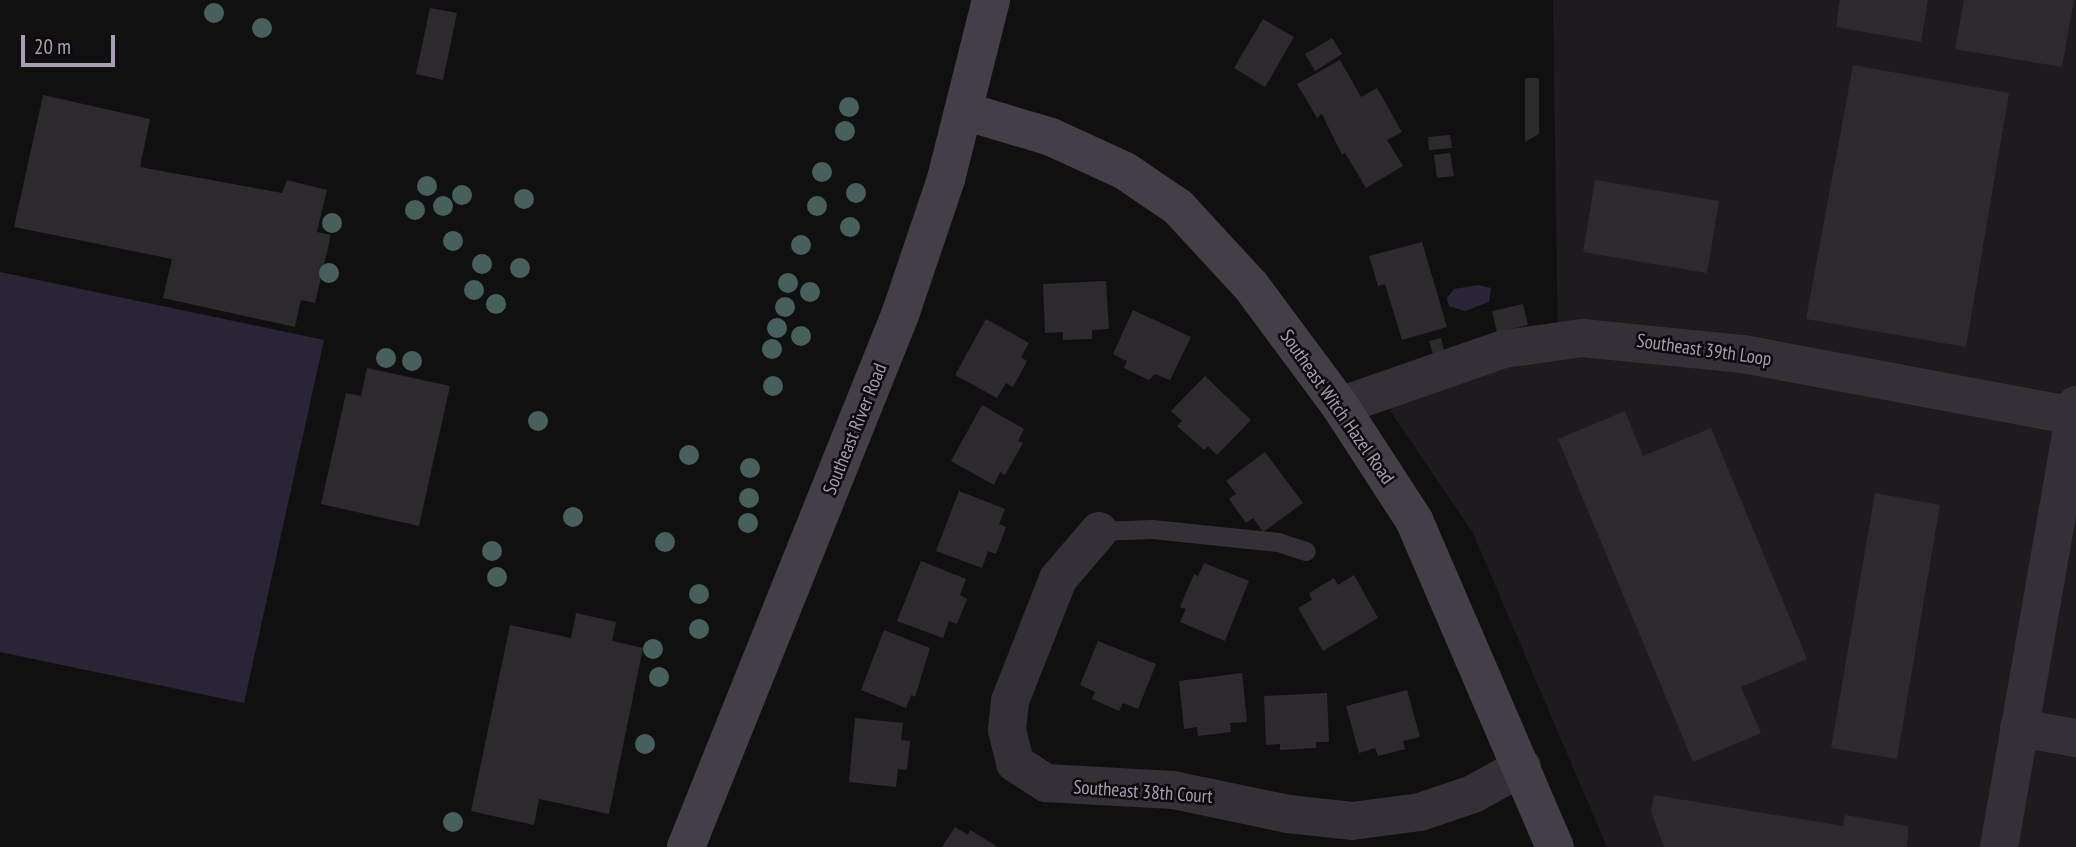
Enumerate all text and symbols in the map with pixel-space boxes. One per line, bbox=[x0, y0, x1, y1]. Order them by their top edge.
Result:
scale bar bbox=[24, 21, 119, 65]
text: 20 m bbox=[34, 33, 71, 60]
street label: Southeast Witch Hazel Road bbox=[1275, 325, 1399, 489]
street label: Southeast 39th Loop bbox=[1635, 329, 1773, 371]
street label: Southeast River Road bbox=[818, 360, 892, 498]
street label: Southeast 38th Court bbox=[1073, 776, 1213, 808]

